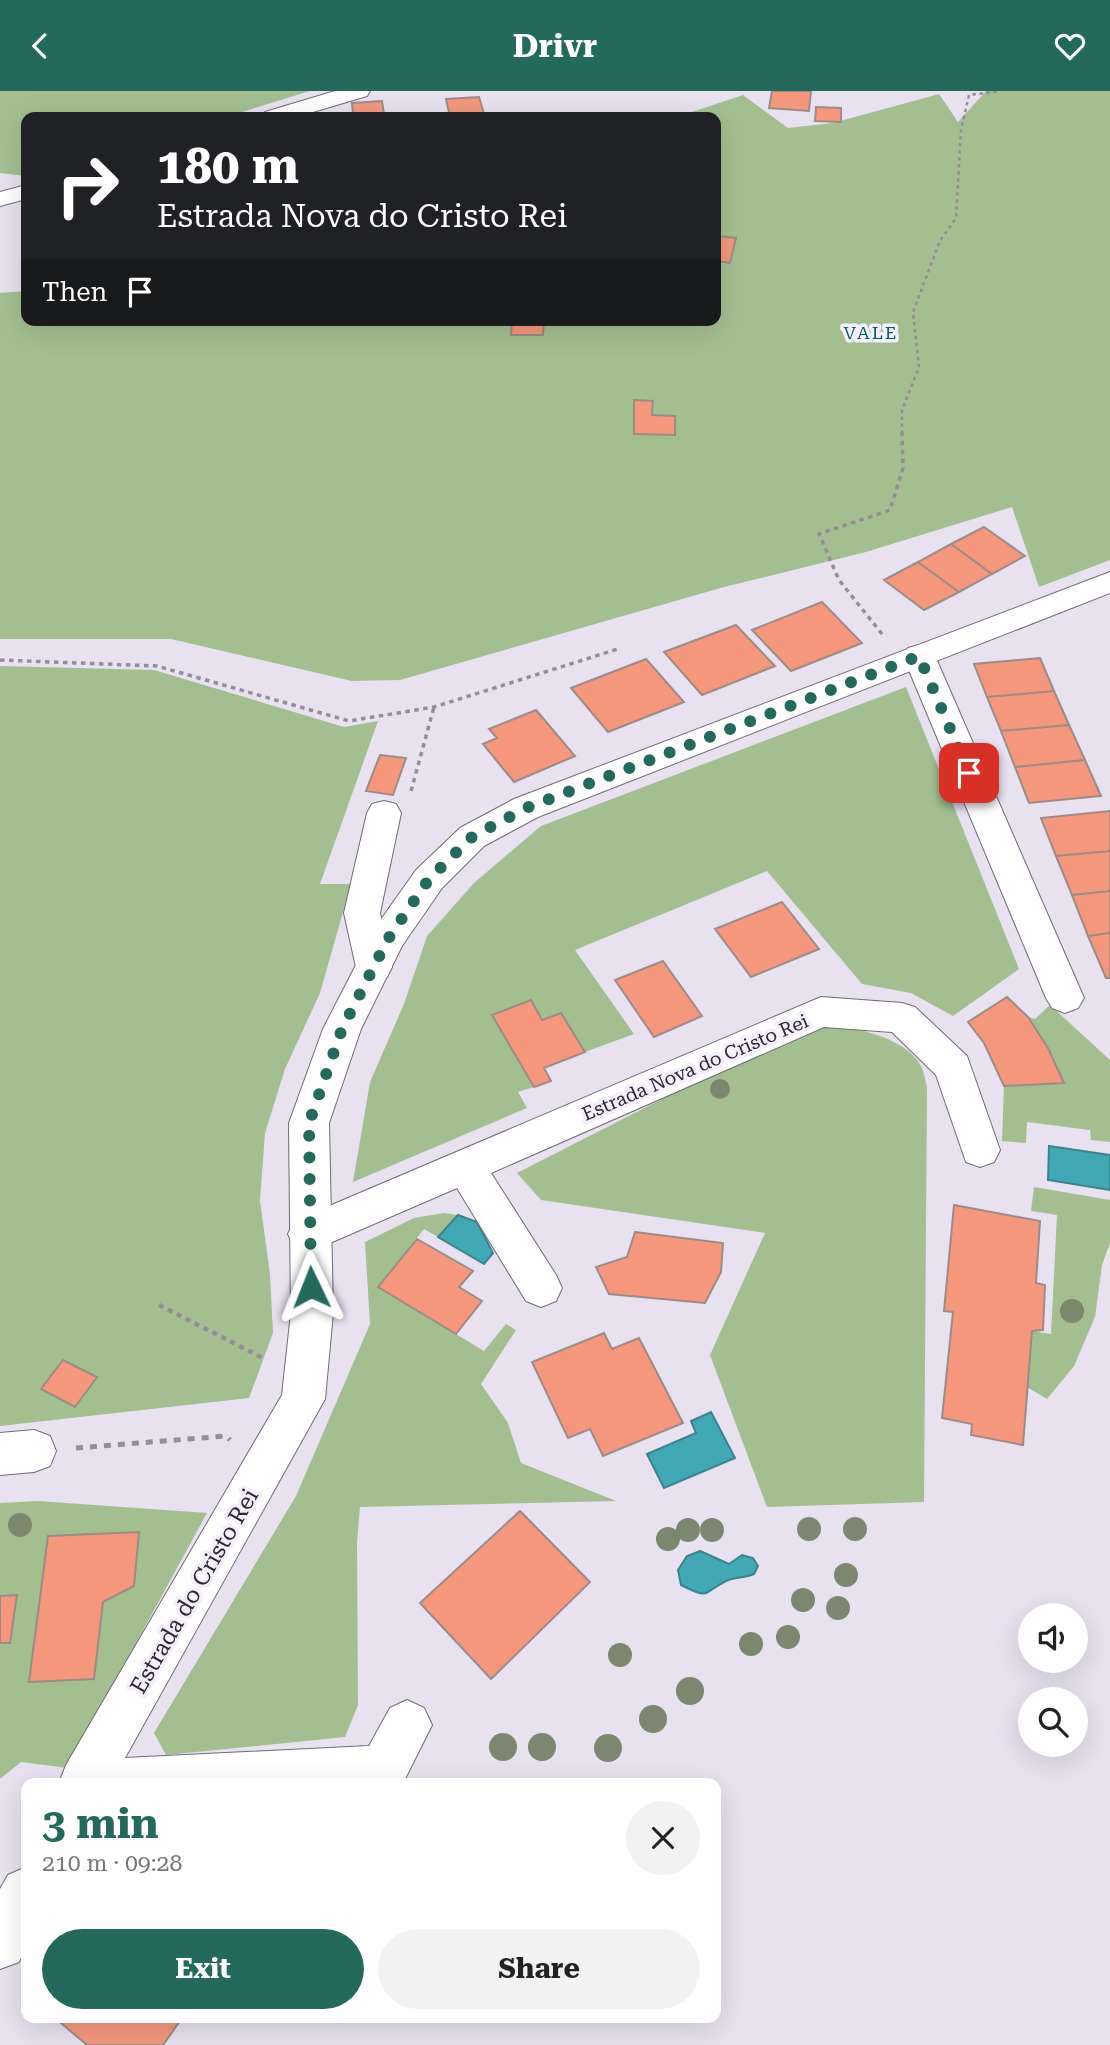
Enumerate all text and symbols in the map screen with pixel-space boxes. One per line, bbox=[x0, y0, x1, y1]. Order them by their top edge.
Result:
icon: back bbox=[21, 27, 59, 65]
text: Drivr bbox=[513, 27, 597, 65]
icon: heart bbox=[1051, 27, 1089, 65]
text: 180 m bbox=[157, 138, 299, 195]
icon: right bbox=[42, 140, 133, 231]
text: Estrada Nova do Cristo Rei bbox=[157, 197, 567, 235]
icon: arrive bbox=[121, 273, 159, 311]
text: Then bbox=[42, 277, 107, 307]
district label: VALE bbox=[844, 322, 898, 343]
pin bbox=[939, 743, 999, 803]
icon: arrive bbox=[950, 754, 988, 792]
street label: Estrada Nova do Cristo Rei bbox=[579, 1009, 812, 1126]
position arrow bbox=[274, 1250, 348, 1324]
street label: Estrada do Cristo Rei bbox=[125, 1484, 264, 1698]
map controls bbox=[1018, 1603, 1088, 1757]
button: sound bbox=[1018, 1603, 1088, 1673]
button: search bbox=[1018, 1687, 1088, 1757]
text: 3 min bbox=[42, 1799, 159, 1848]
button: close bbox=[626, 1801, 700, 1875]
text: 210 m · 09:28 bbox=[42, 1850, 182, 1877]
button: Exit bbox=[42, 1929, 364, 2009]
button: Share bbox=[378, 1929, 700, 2009]

